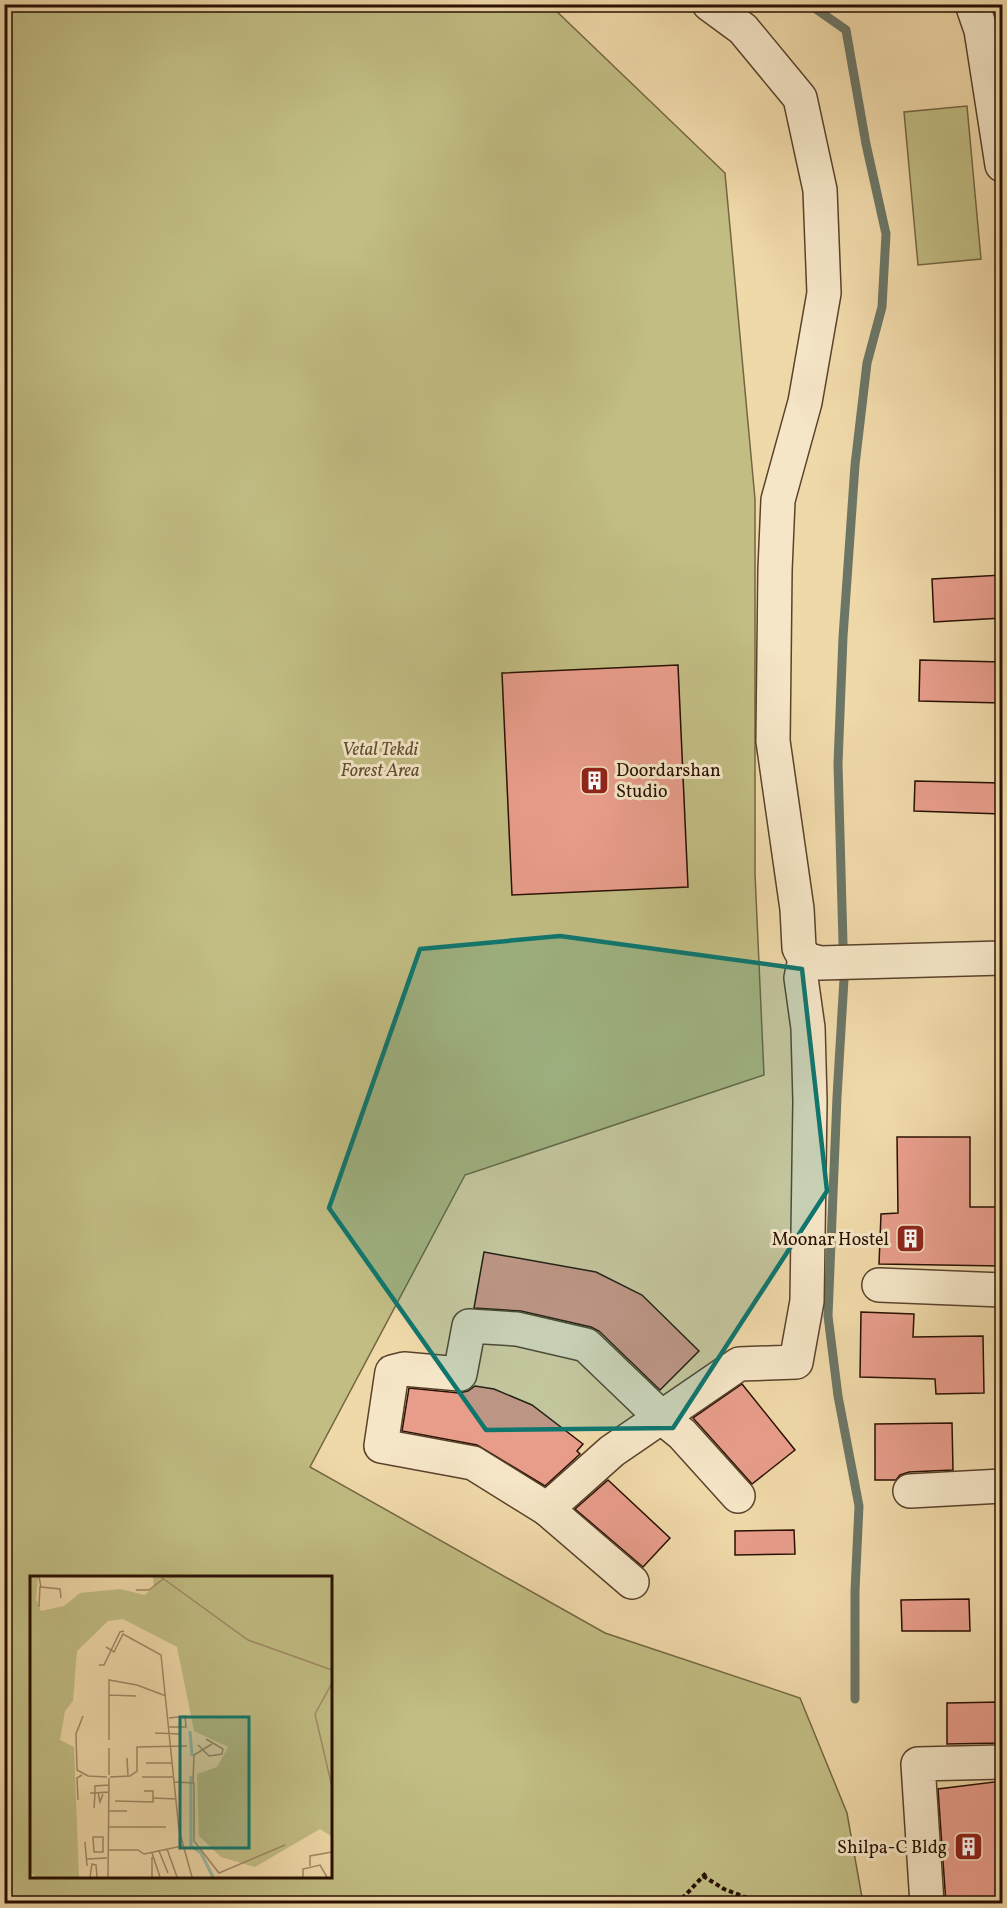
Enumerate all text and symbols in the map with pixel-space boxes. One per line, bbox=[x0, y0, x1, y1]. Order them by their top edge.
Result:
park label: Vetal Tekdi Forest Area bbox=[341, 738, 419, 784]
place label: Doordarshan Studio bbox=[616, 759, 721, 805]
building icon: Doordarshan Studio bbox=[579, 764, 611, 796]
building icon: Moonar Hostel bbox=[894, 1223, 926, 1255]
place label: Moonar Hostel bbox=[772, 1228, 889, 1253]
inset map bbox=[30, 1576, 332, 1878]
building icon: Shilpa-C Bldg bbox=[952, 1831, 984, 1863]
place label: Shilpa-C Bldg bbox=[837, 1836, 947, 1861]

